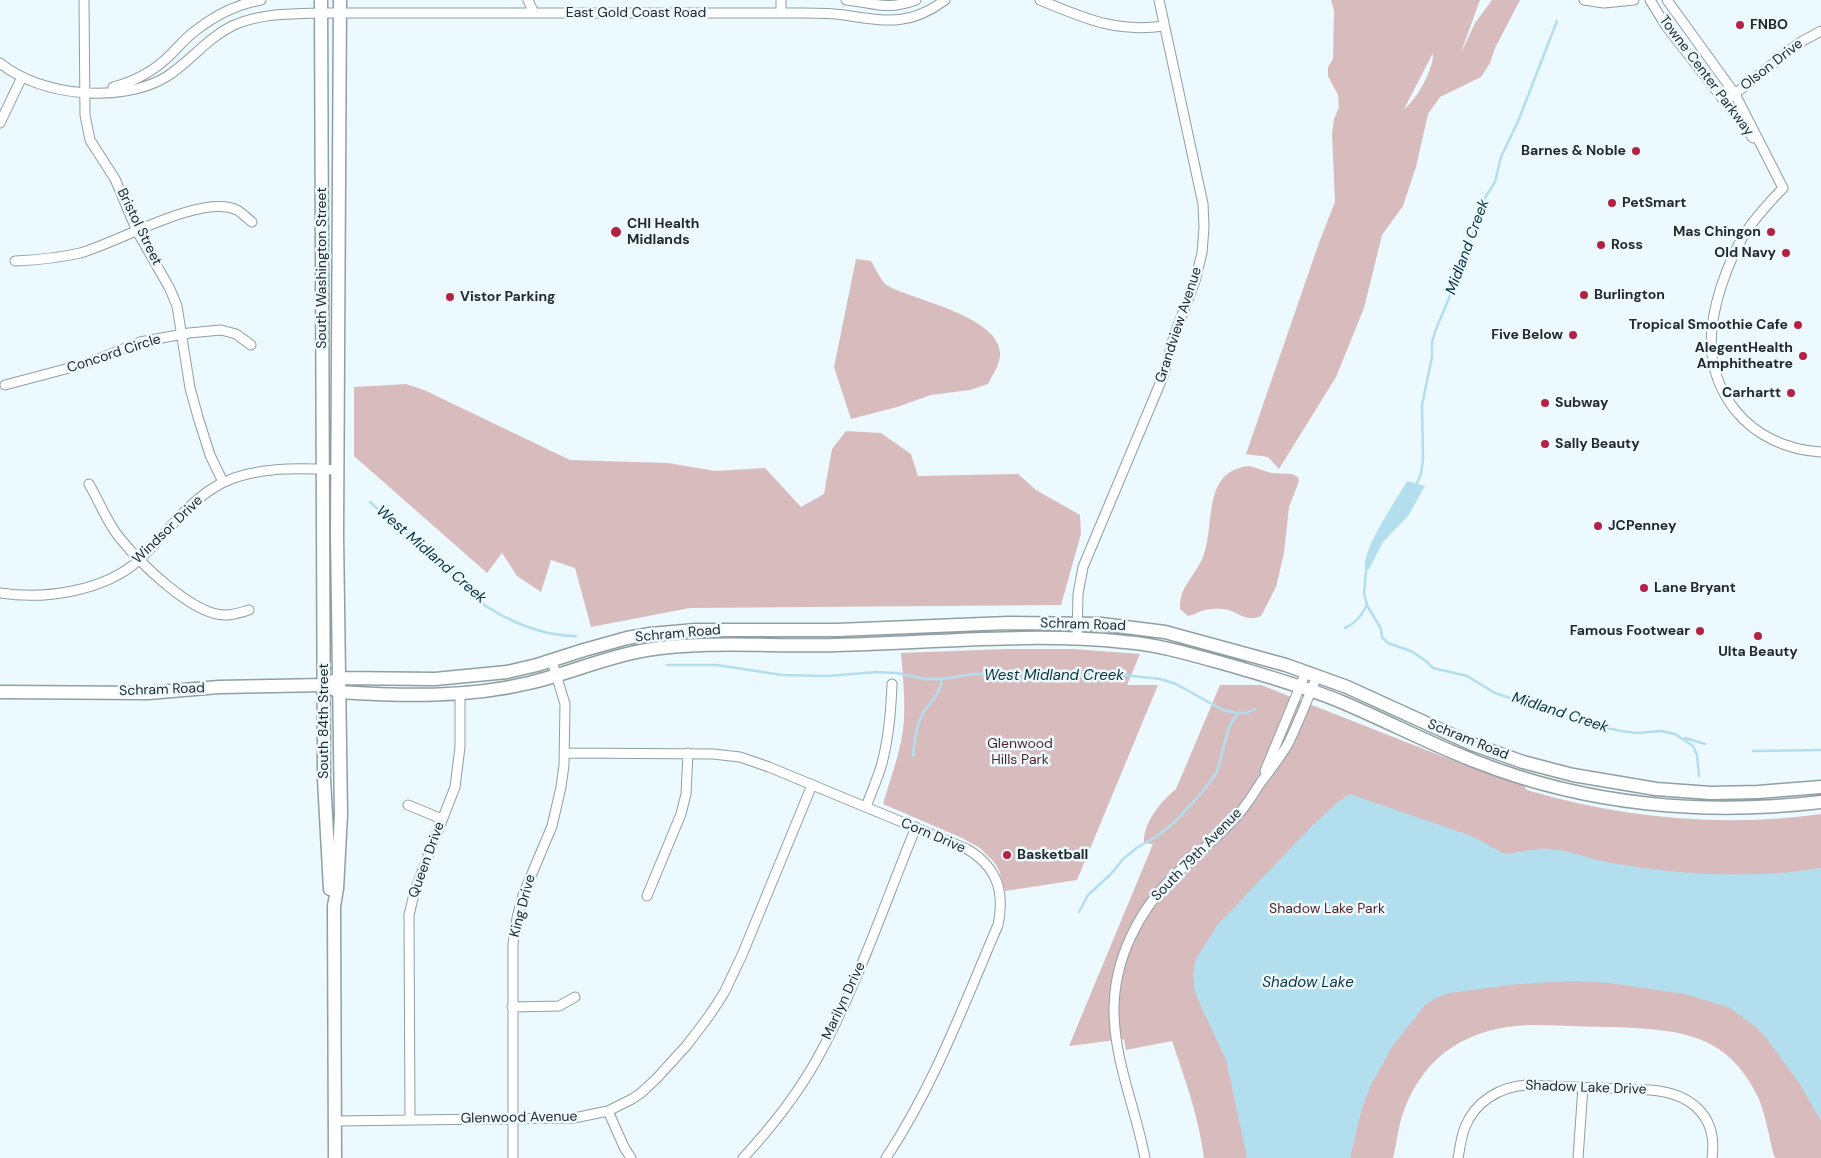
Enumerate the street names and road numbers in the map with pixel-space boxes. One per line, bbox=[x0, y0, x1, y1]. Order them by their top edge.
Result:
street label: East Gold Coast Road bbox=[566, 5, 706, 21]
street label: Towne Center Parkway bbox=[1655, 12, 1757, 140]
street label: Olson Drive bbox=[1738, 36, 1806, 94]
street label: Bristol Street bbox=[113, 186, 165, 268]
street label: South Washington Street bbox=[314, 187, 330, 349]
street label: Grandview Avenue bbox=[1152, 265, 1206, 385]
street label: Concord Circle bbox=[65, 331, 163, 377]
street label: Windsor Drive bbox=[129, 492, 207, 568]
street label: Schram Road bbox=[1040, 615, 1126, 635]
street label: Schram Road bbox=[635, 622, 721, 646]
street label: South 84th Street bbox=[316, 663, 332, 779]
street label: Schram Road bbox=[119, 680, 205, 700]
street label: Schram Road bbox=[1425, 716, 1511, 764]
street label: South 79th Avenue bbox=[1148, 805, 1246, 905]
street label: Corn Drive bbox=[898, 815, 968, 857]
street label: Queen Drive bbox=[405, 820, 449, 900]
street label: King Drive bbox=[507, 873, 539, 939]
street label: Marilyn Drive bbox=[819, 959, 869, 1043]
street label: Shadow Lake Drive bbox=[1525, 1077, 1647, 1099]
street label: Glenwood Avenue bbox=[460, 1109, 578, 1127]

